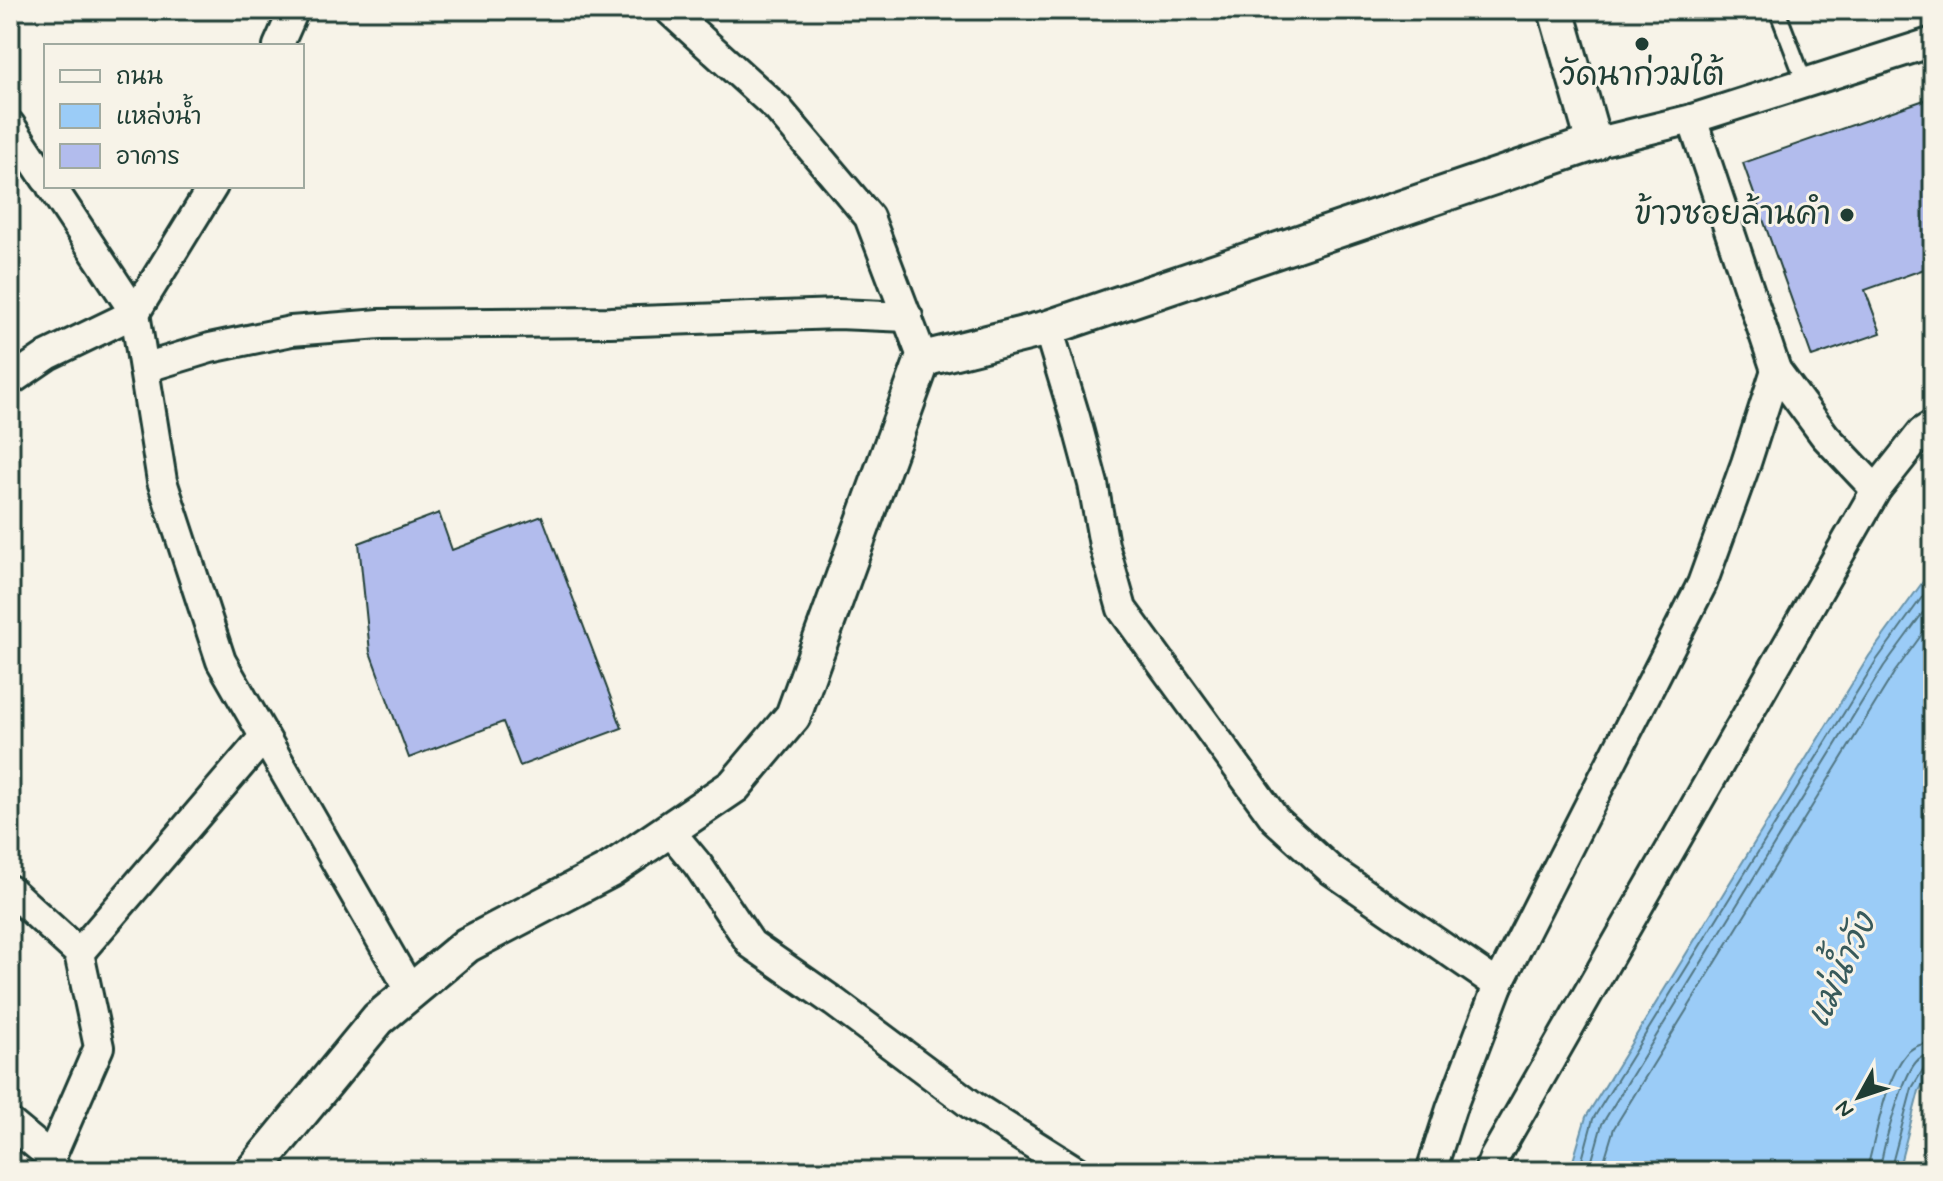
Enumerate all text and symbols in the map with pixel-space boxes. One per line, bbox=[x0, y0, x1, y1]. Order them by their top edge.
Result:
marker: วัดนาก่วมใต้ bbox=[1633, 35, 1651, 53]
legend bbox=[44, 44, 304, 188]
place label: วัดนาก่วมใต้ bbox=[1559, 53, 1725, 97]
text: ถนน bbox=[116, 62, 163, 93]
text: แหล่งน้ำ bbox=[116, 93, 202, 133]
text: อาคาร bbox=[116, 142, 180, 173]
place label: ข้าวซอยล้านคำ bbox=[1634, 192, 1831, 236]
marker: ข้าวซอยล้านคำ bbox=[1838, 206, 1856, 224]
water label: แม่น้ำวัง bbox=[1786, 900, 1889, 1035]
north arrow bbox=[1819, 1057, 1899, 1137]
text: N bbox=[1830, 1094, 1861, 1123]

